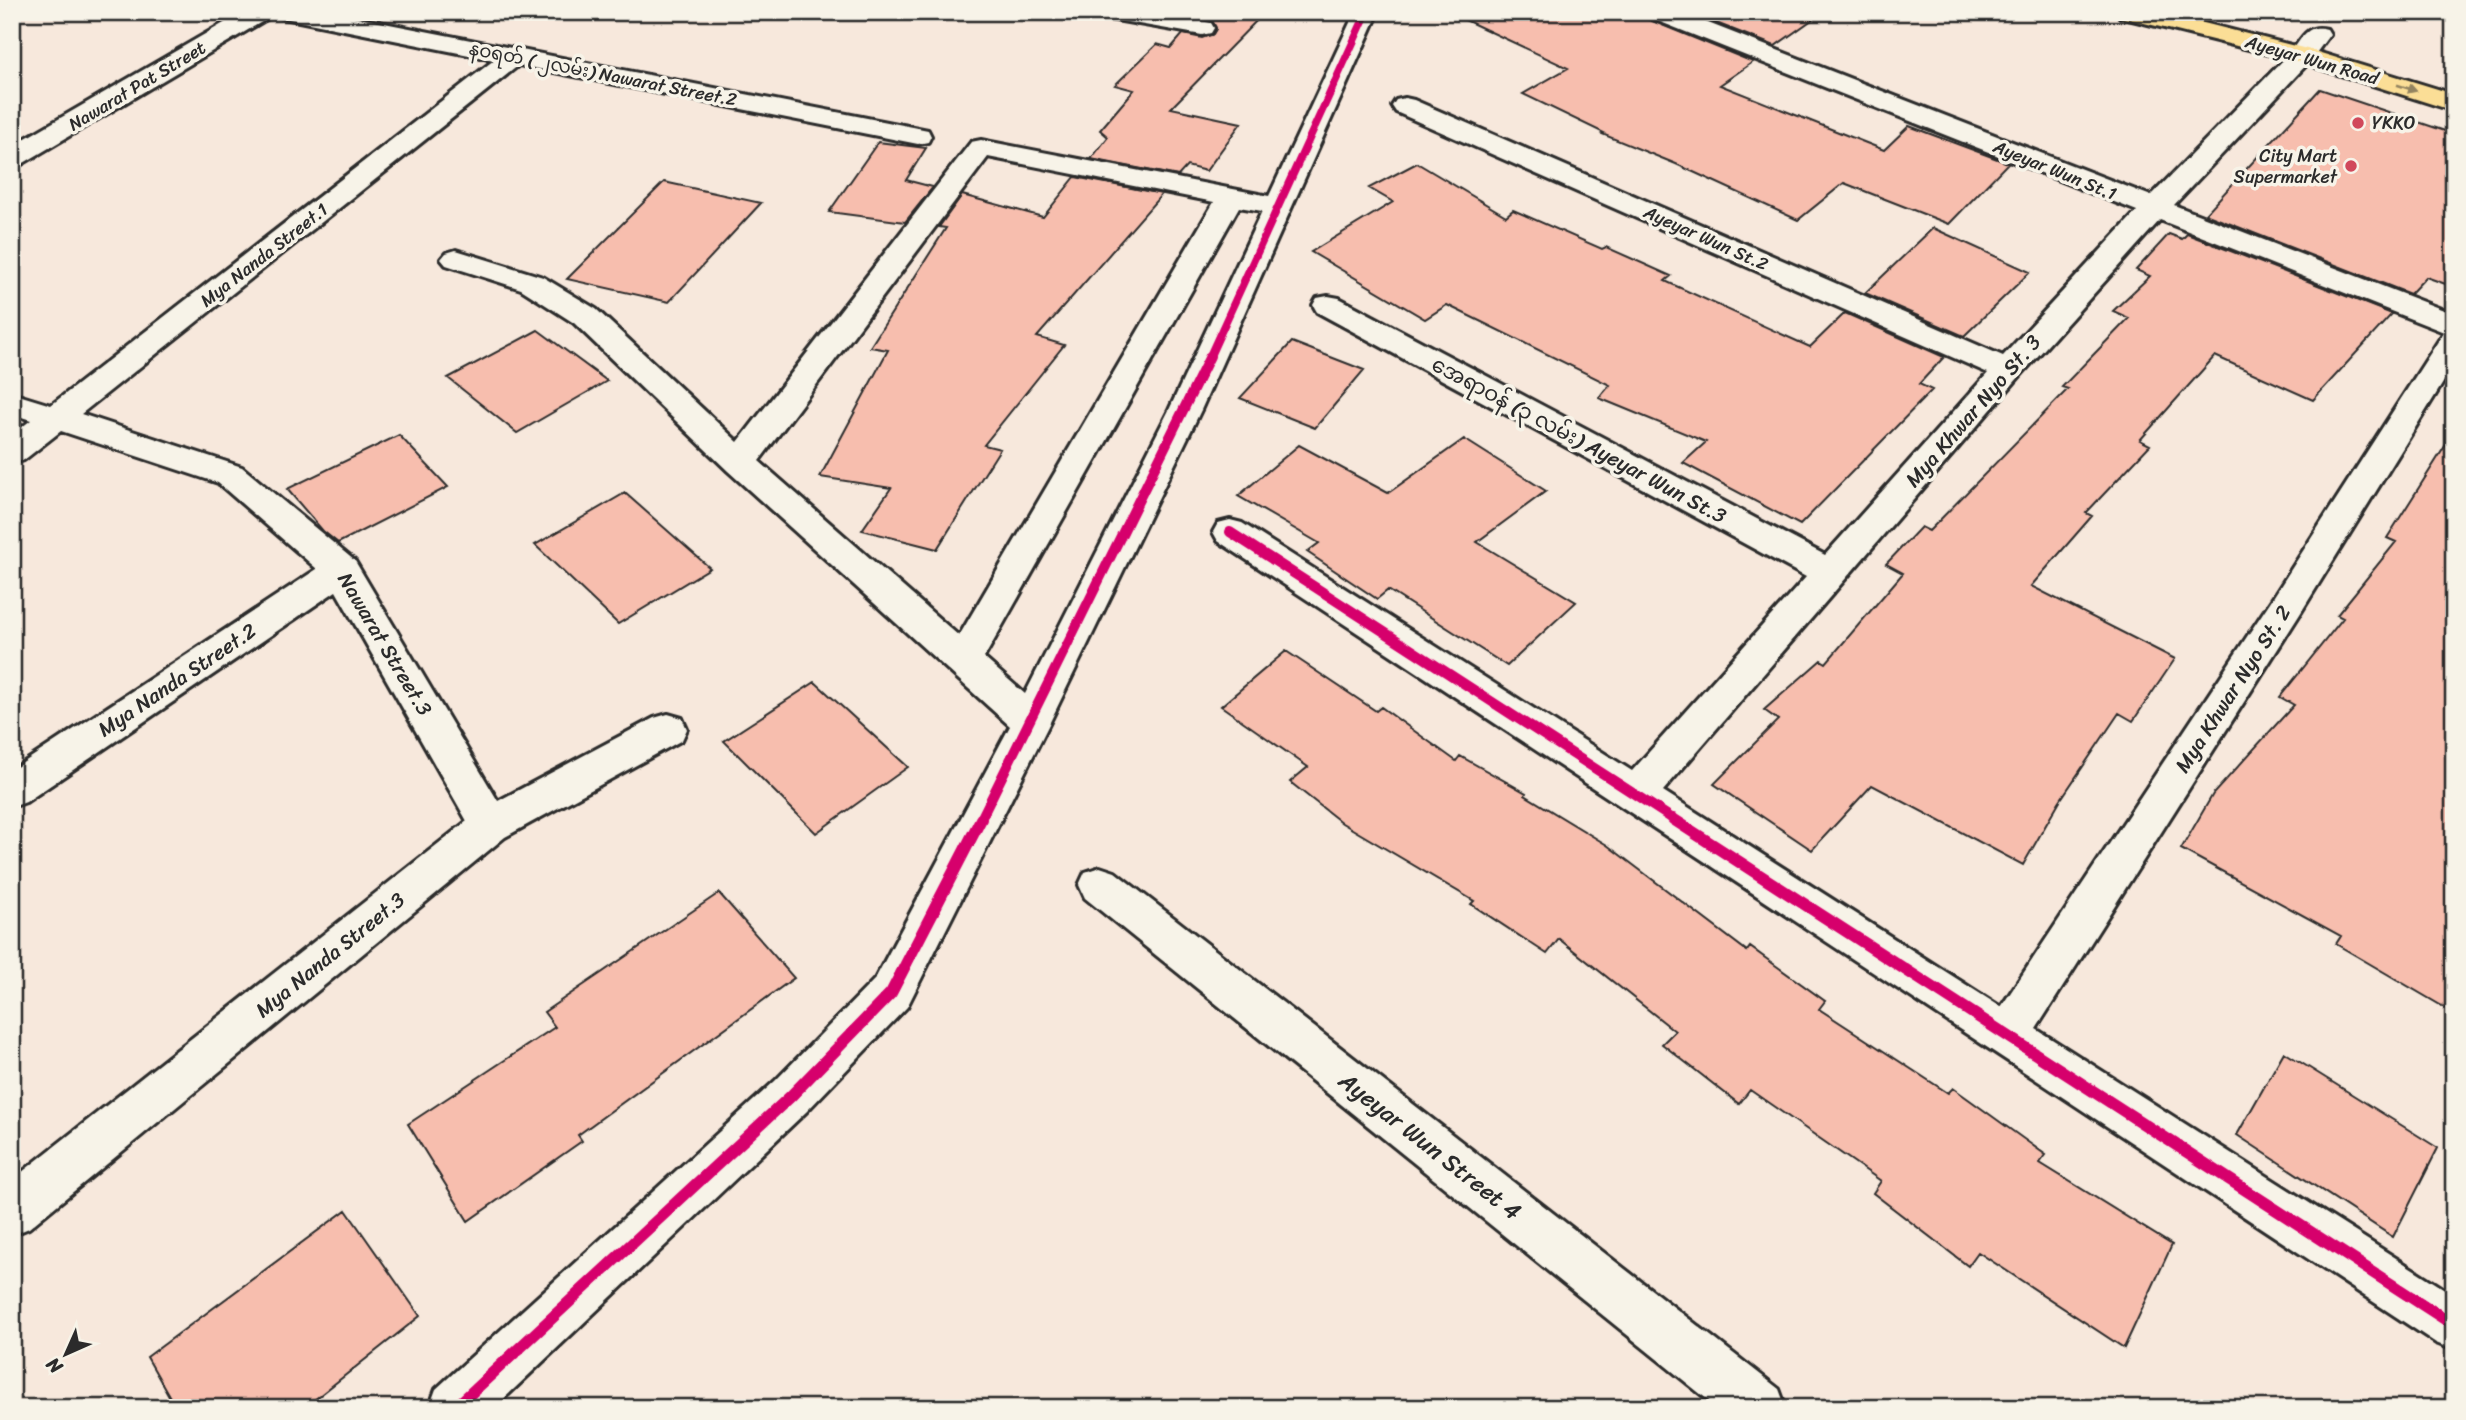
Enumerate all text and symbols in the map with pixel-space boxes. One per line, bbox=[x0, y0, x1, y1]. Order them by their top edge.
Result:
street label: Ayeyar Wun Road bbox=[2241, 25, 2384, 95]
street label: Nawarat Pat Street bbox=[62, 32, 212, 140]
street label: နဝရတ် ( ၂လမ်း) Nawarat Street.2 bbox=[466, 32, 740, 116]
one-way arrow bbox=[2397, 83, 2418, 94]
place label: YKKO bbox=[2372, 107, 2415, 139]
marker: YKKO bbox=[2350, 115, 2366, 131]
street label: Ayeyar Wun St.1 bbox=[1987, 130, 2122, 209]
place label: City Mart Supermarket bbox=[2234, 140, 2338, 193]
marker: City Mart Supermarket bbox=[2343, 158, 2359, 174]
street label: Mya Nanda Street.1 bbox=[193, 194, 336, 316]
street label: Ayeyar Wun St.2 bbox=[1637, 196, 1774, 280]
street label: Mya Khwar Nyo St. 3 bbox=[1895, 325, 2051, 496]
street label: အေရာဝန် (၃ လမ်း) Ayeyar Wun St.3 bbox=[1424, 346, 1734, 535]
street label: Nawarat Street.3 bbox=[327, 565, 443, 724]
street label: Mya Khwar Nyo St. 2 bbox=[2164, 597, 2302, 781]
street label: Mya Nanda Street.2 bbox=[90, 612, 264, 748]
street label: Mya Nanda Street.3 bbox=[246, 882, 414, 1028]
street label: Ayeyar Wun Street 4 bbox=[1328, 1060, 1531, 1231]
north arrow bbox=[32, 1318, 102, 1388]
text: N bbox=[37, 1349, 71, 1383]

